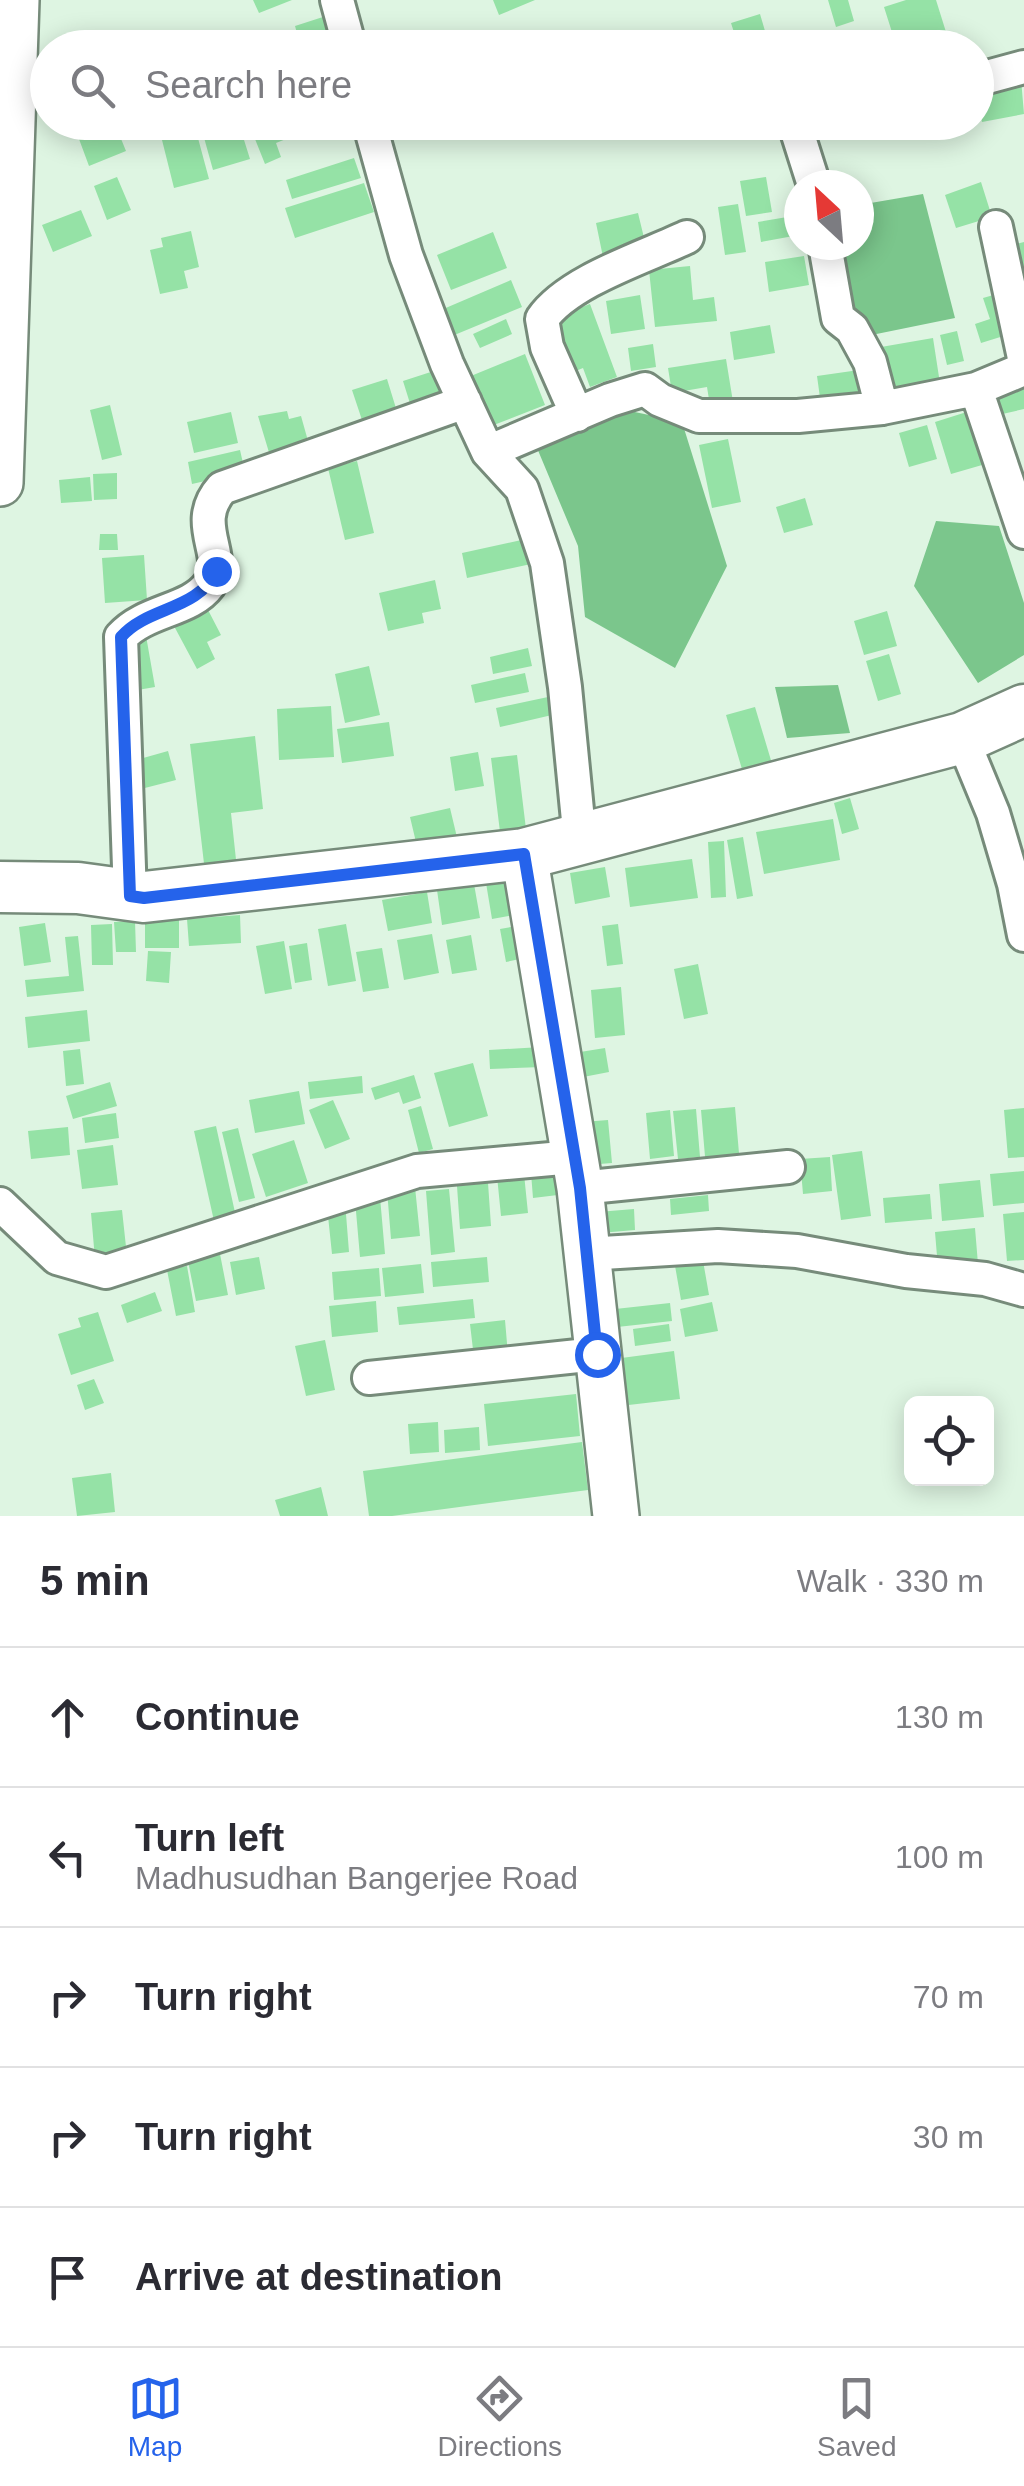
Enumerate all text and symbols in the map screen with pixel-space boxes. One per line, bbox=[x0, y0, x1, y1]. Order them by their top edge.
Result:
search box bbox=[30, 30, 994, 140]
icon: search bbox=[65, 58, 120, 113]
text: Search here bbox=[145, 64, 352, 106]
north arrow bbox=[784, 170, 874, 260]
route end bbox=[194, 549, 240, 595]
route start bbox=[575, 1332, 621, 1378]
map controls bbox=[904, 1396, 994, 1486]
button: locate bbox=[904, 1396, 994, 1486]
text: 5 min bbox=[40, 1557, 150, 1604]
text: Walk · 330 m bbox=[797, 1563, 984, 1599]
icon: ahead bbox=[40, 1690, 95, 1745]
text: Continue bbox=[135, 1696, 300, 1738]
text: 130 m bbox=[895, 1699, 984, 1735]
text: Turn left bbox=[135, 1817, 284, 1859]
icon: left bbox=[40, 1830, 95, 1885]
text: 100 m bbox=[895, 1839, 984, 1875]
text: Madhusudhan Bangerjee Road bbox=[135, 1860, 578, 1896]
icon: right bbox=[40, 1970, 95, 2025]
text: Turn right bbox=[135, 1976, 312, 2018]
text: 70 m bbox=[913, 1979, 984, 2015]
icon: right bbox=[40, 2110, 95, 2165]
text: Turn right bbox=[135, 2116, 312, 2158]
text: 30 m bbox=[913, 2119, 984, 2155]
icon: arrive bbox=[40, 2250, 95, 2305]
text: Arrive at destination bbox=[135, 2256, 502, 2298]
tab: Map bbox=[128, 2371, 183, 2463]
tab: Directions bbox=[438, 2371, 562, 2463]
tab: Saved bbox=[817, 2371, 896, 2463]

